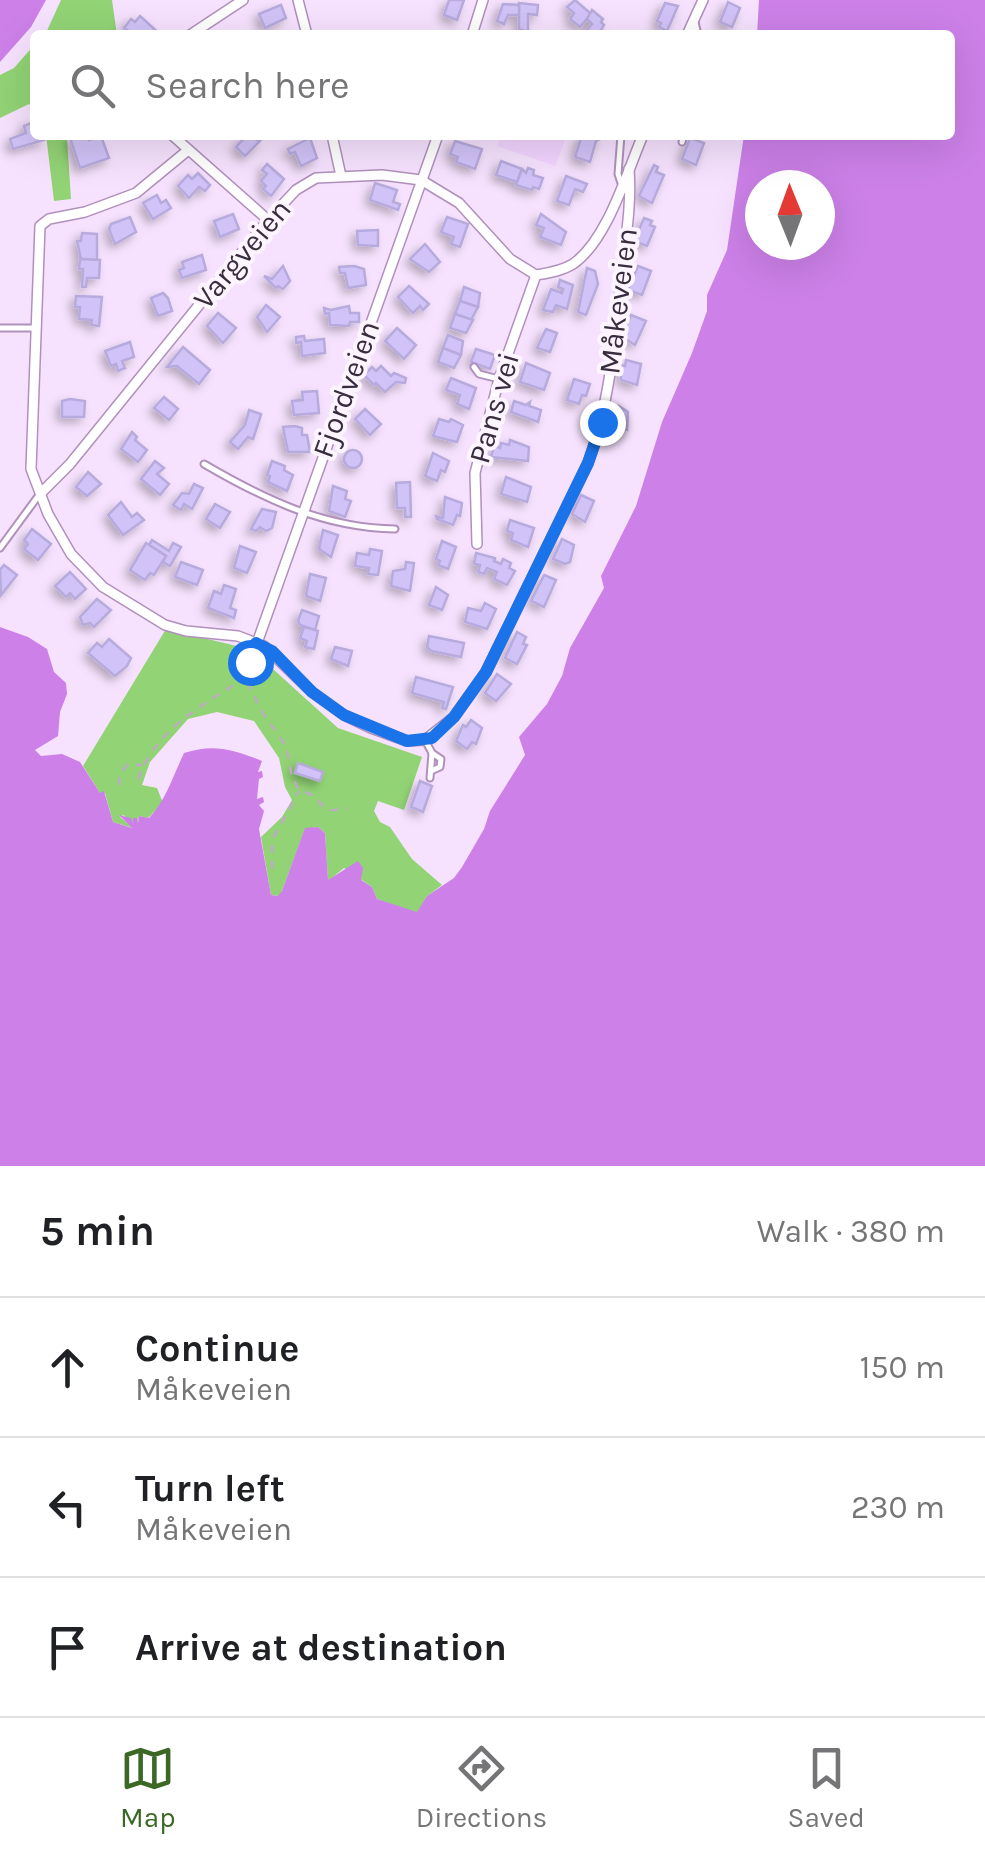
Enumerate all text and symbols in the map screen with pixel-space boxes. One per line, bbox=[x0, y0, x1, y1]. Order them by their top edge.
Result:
search box bbox=[30, 30, 955, 140]
icon: search bbox=[65, 58, 120, 113]
text: Search here bbox=[145, 63, 349, 108]
north arrow bbox=[745, 170, 835, 260]
street label: Vargveien bbox=[186, 192, 298, 316]
street label: Måkeveien bbox=[591, 226, 645, 376]
street label: Fjordveien bbox=[305, 316, 387, 462]
street label: Pans vei bbox=[461, 348, 527, 468]
route end bbox=[580, 400, 626, 446]
route start bbox=[228, 640, 274, 686]
text: 5 min bbox=[40, 1206, 155, 1256]
text: Walk · 380 m bbox=[757, 1213, 945, 1250]
text: Continue bbox=[135, 1326, 299, 1371]
icon: ahead bbox=[40, 1340, 95, 1395]
text: 150 m bbox=[860, 1349, 945, 1386]
text: Måkeveien bbox=[135, 1371, 292, 1408]
text: Turn left bbox=[135, 1466, 285, 1511]
icon: left bbox=[40, 1480, 95, 1535]
text: 230 m bbox=[851, 1489, 945, 1526]
text: Måkeveien bbox=[135, 1511, 292, 1548]
icon: arrive bbox=[40, 1620, 95, 1675]
text: Arrive at destination bbox=[135, 1625, 507, 1670]
tab: Map bbox=[120, 1741, 176, 1834]
tab: Directions bbox=[416, 1741, 547, 1834]
tab: Saved bbox=[787, 1741, 865, 1834]

